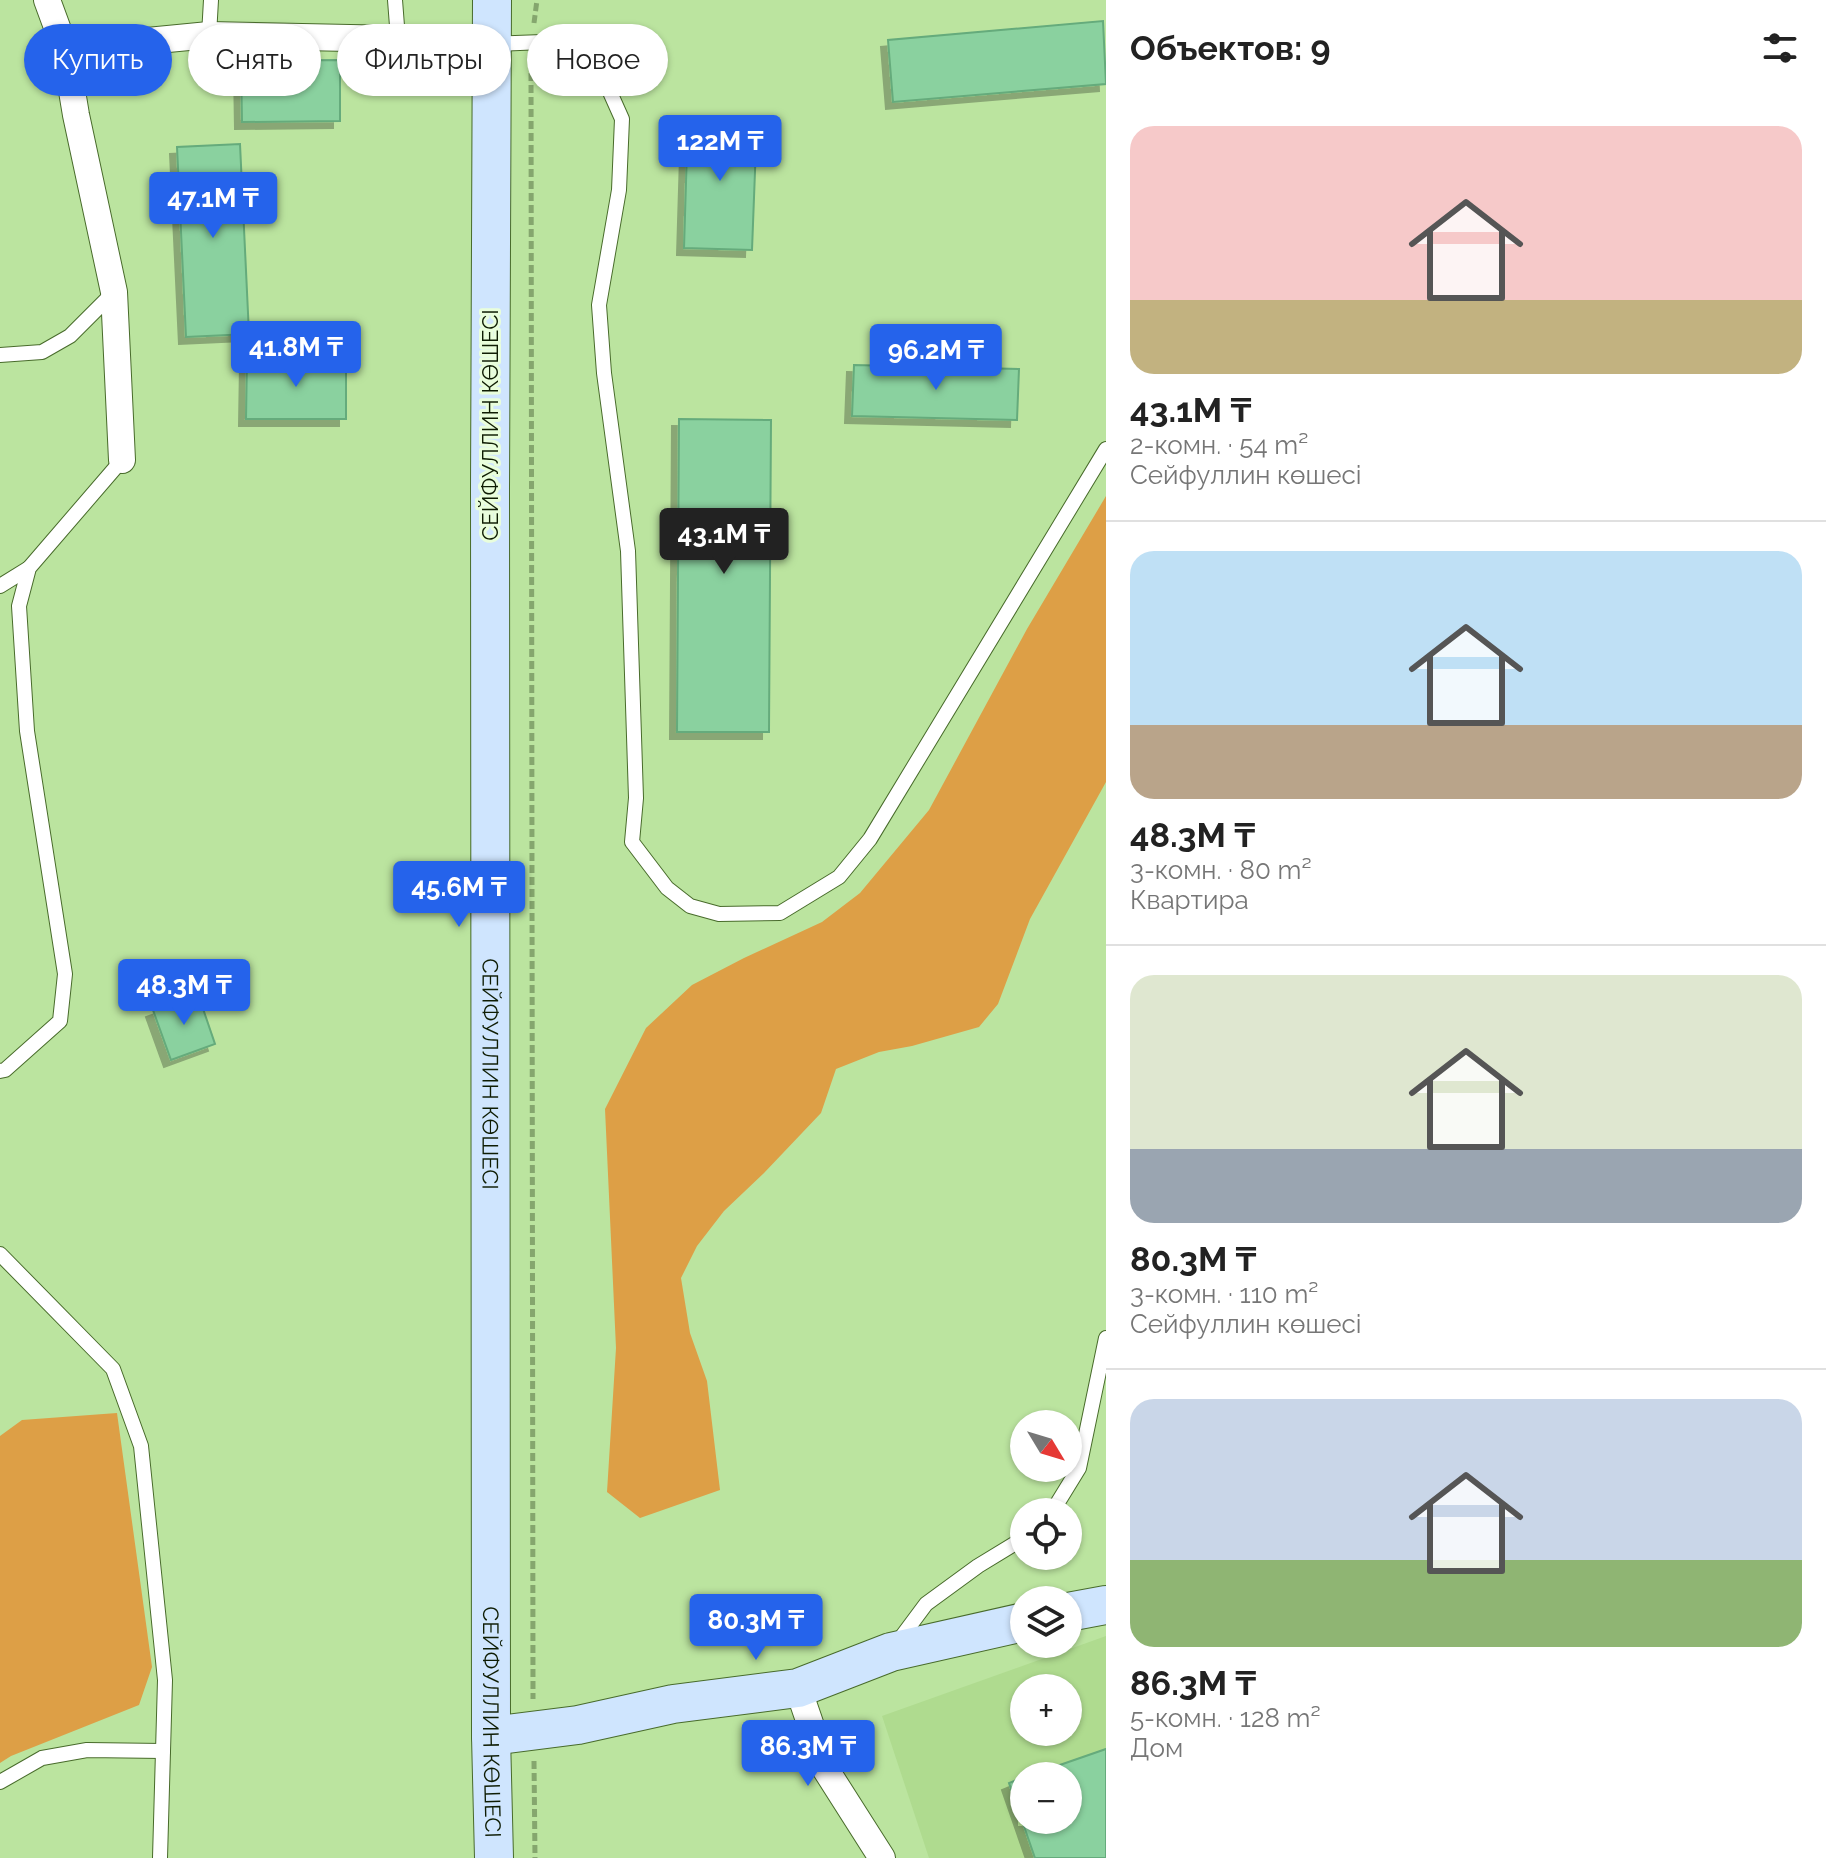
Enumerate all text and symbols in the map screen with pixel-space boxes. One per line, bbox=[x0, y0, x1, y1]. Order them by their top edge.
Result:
chip: Купить bbox=[24, 24, 172, 96]
chip: Снять bbox=[188, 24, 321, 96]
chip: Фильтры bbox=[337, 24, 511, 96]
chip: Новое bbox=[527, 24, 668, 96]
icon: filters bbox=[1758, 26, 1802, 70]
text: Объектов: 9 bbox=[1130, 28, 1331, 68]
pin: 122M ₸ bbox=[655, 115, 785, 183]
text: 122M ₸ bbox=[677, 126, 764, 156]
pin: 47.1M ₸ bbox=[139, 172, 287, 240]
icon: home bbox=[1394, 178, 1538, 322]
text: 47.1M ₸ bbox=[167, 183, 259, 213]
street label: СЕЙФУЛЛИН КӨШЕСІ bbox=[477, 309, 503, 541]
pin: 41.8M ₸ bbox=[222, 321, 370, 389]
pin: 96.2M ₸ bbox=[862, 324, 1010, 392]
text: 41.8M ₸ bbox=[249, 332, 343, 362]
text: 96.2M ₸ bbox=[888, 335, 984, 365]
text: 43.1M ₸ bbox=[1130, 390, 1251, 430]
text: 2-комн. · 54 m² bbox=[1130, 430, 1308, 460]
text: Сейфуллин көшесі bbox=[1130, 460, 1361, 490]
pin: 43.1M ₸ bbox=[650, 508, 798, 576]
text: 43.1M ₸ bbox=[678, 519, 770, 549]
icon: home bbox=[1394, 603, 1538, 747]
text: 48.3M ₸ bbox=[1130, 815, 1255, 855]
text: 3-комн. · 80 m² bbox=[1130, 855, 1312, 885]
pin: 45.6M ₸ bbox=[385, 861, 533, 929]
text: 45.6M ₸ bbox=[411, 872, 507, 902]
text: Квартира bbox=[1130, 885, 1249, 915]
street label: СЕЙФУЛЛИН КӨШЕСІ bbox=[477, 958, 504, 1190]
pin: 48.3M ₸ bbox=[110, 959, 258, 1027]
text: 48.3M ₸ bbox=[136, 970, 232, 1000]
icon: home bbox=[1394, 1027, 1538, 1171]
text: 80.3M ₸ bbox=[1130, 1239, 1257, 1279]
text: 3-комн. · 110 m² bbox=[1130, 1279, 1318, 1309]
text: Сейфуллин көшесі bbox=[1130, 1309, 1361, 1339]
north arrow bbox=[1010, 1410, 1082, 1482]
map controls bbox=[1010, 1410, 1082, 1834]
icon: home bbox=[1394, 1451, 1538, 1595]
button: locate bbox=[1010, 1498, 1082, 1570]
button: layers bbox=[1010, 1586, 1082, 1658]
pin: 80.3M ₸ bbox=[682, 1594, 830, 1662]
text: 80.3M ₸ bbox=[708, 1605, 804, 1635]
street label: СЕЙФУЛЛИН КӨШЕСІ bbox=[478, 1606, 506, 1838]
text: 86.3M ₸ bbox=[1130, 1663, 1256, 1703]
button: + bbox=[1010, 1674, 1082, 1746]
text: 5-комн. · 128 m² bbox=[1130, 1703, 1321, 1733]
pin: 86.3M ₸ bbox=[734, 1720, 882, 1788]
text: 86.3M ₸ bbox=[760, 1731, 856, 1761]
text: Дом bbox=[1130, 1733, 1183, 1763]
button: − bbox=[1010, 1762, 1082, 1834]

